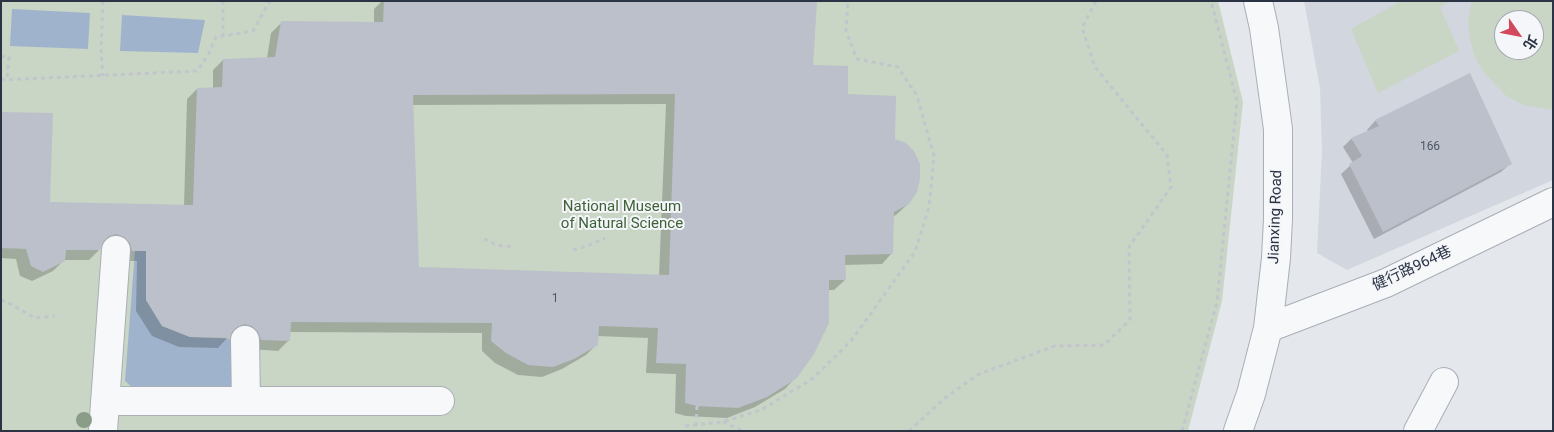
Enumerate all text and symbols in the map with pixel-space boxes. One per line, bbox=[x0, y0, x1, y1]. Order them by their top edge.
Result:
north arrow bbox=[1494, 10, 1544, 60]
text: 北 bbox=[1520, 32, 1541, 53]
house number: 166 bbox=[1420, 140, 1440, 154]
street label: Jianxing Road bbox=[1265, 170, 1287, 264]
park label: National Museum of Natural Science bbox=[561, 198, 683, 233]
street label: 健行路964巷 bbox=[1370, 243, 1454, 295]
house number: 1 bbox=[552, 292, 558, 306]

